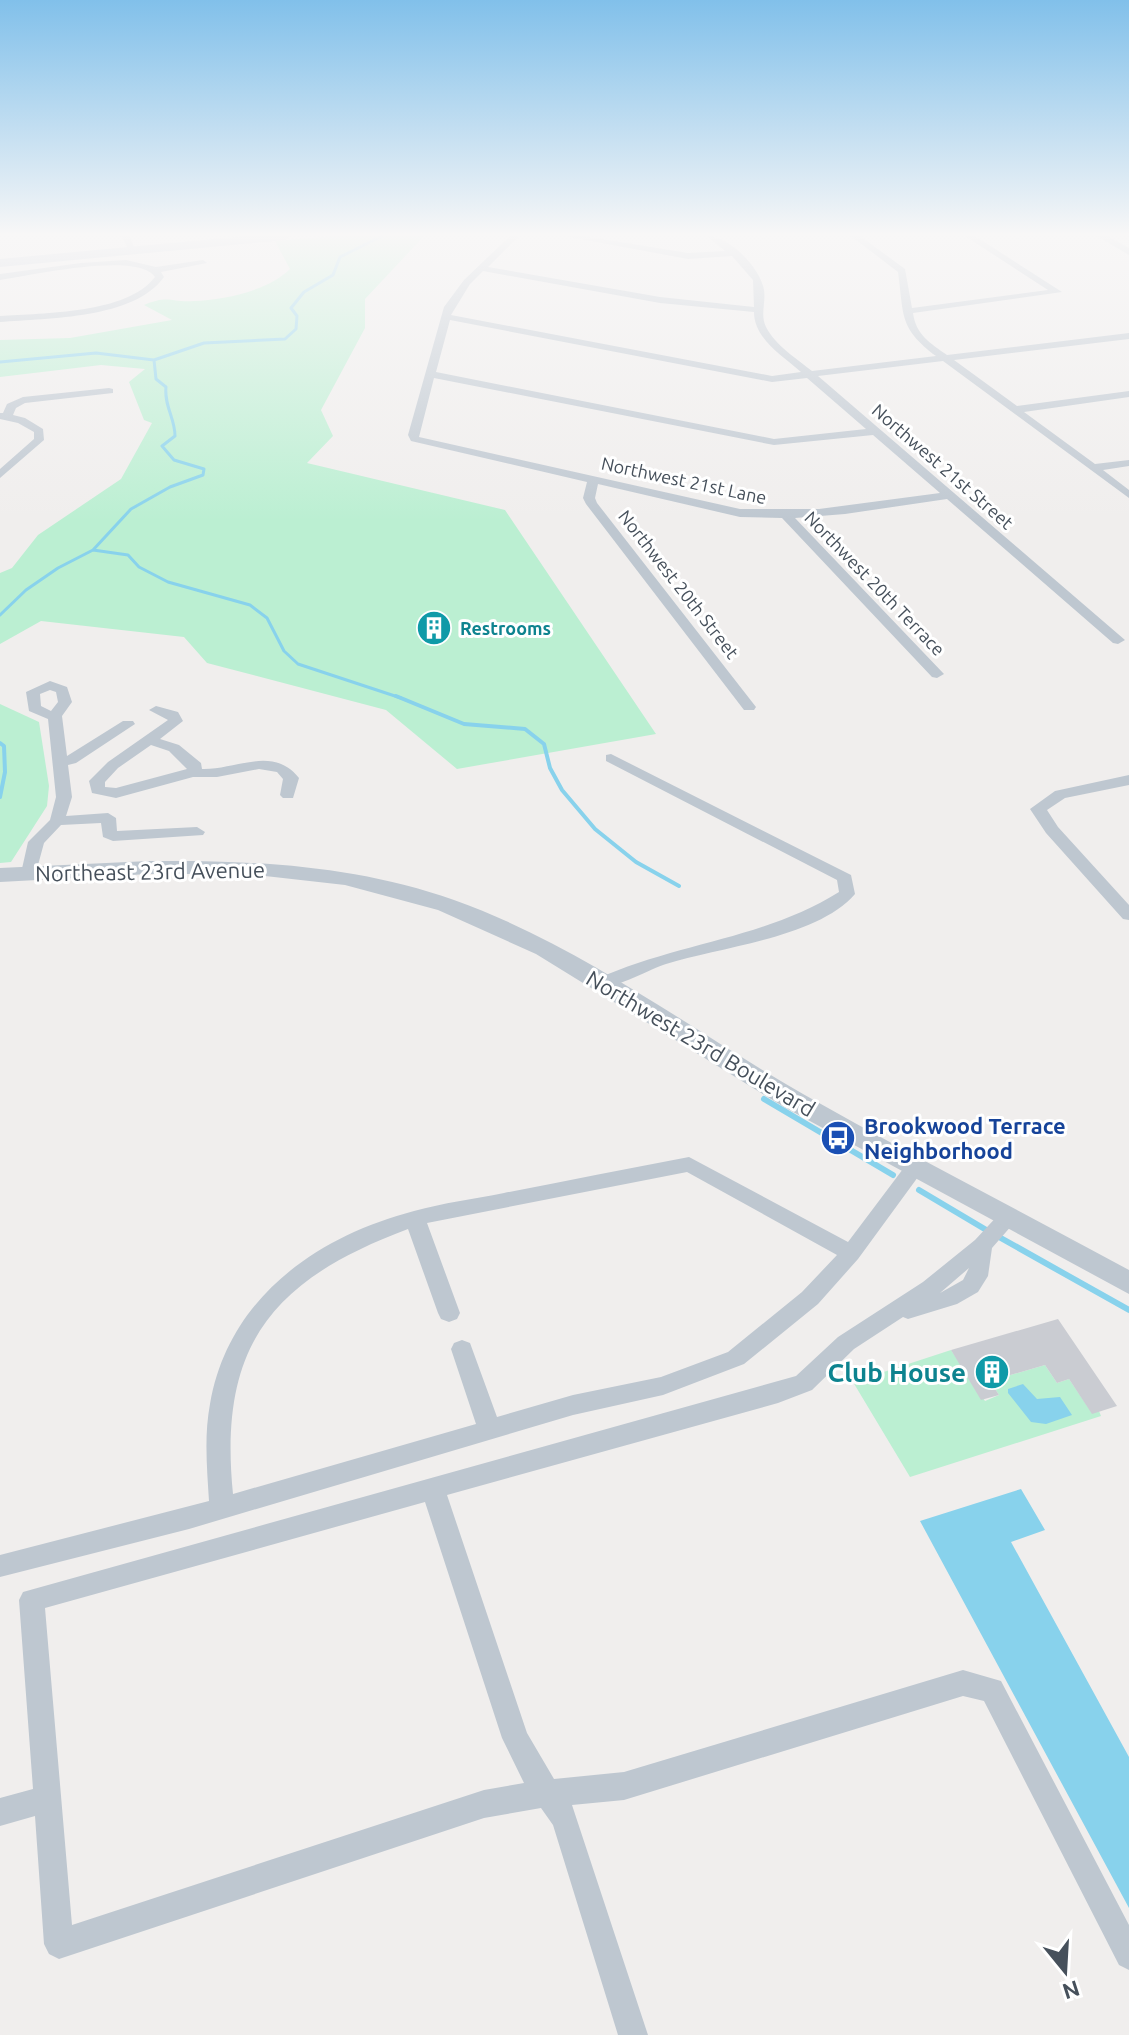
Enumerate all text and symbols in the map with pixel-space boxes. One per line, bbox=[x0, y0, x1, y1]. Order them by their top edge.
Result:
street label: Northwest 21st Street bbox=[869, 399, 1017, 533]
street label: Northwest 21st Lane bbox=[600, 453, 768, 507]
street label: Northwest 20th Street bbox=[615, 506, 743, 662]
street label: Northwest 20th Terrace bbox=[801, 507, 949, 659]
building icon: Restrooms bbox=[415, 609, 453, 647]
place label: Restrooms bbox=[460, 618, 551, 638]
street label: Northeast 23rd Avenue bbox=[35, 856, 265, 886]
street label: Northwest 23rd Boulevard bbox=[582, 965, 820, 1121]
place label: Brookwood Terrace Neighborhood bbox=[864, 1113, 1066, 1163]
bus stop icon: Brookwood Terrace Neighborhood bbox=[819, 1119, 857, 1157]
building icon: Club House bbox=[973, 1353, 1011, 1391]
place label: Club House bbox=[828, 1358, 966, 1387]
north arrow bbox=[1025, 1931, 1105, 2011]
text: N bbox=[1060, 1976, 1083, 2005]

